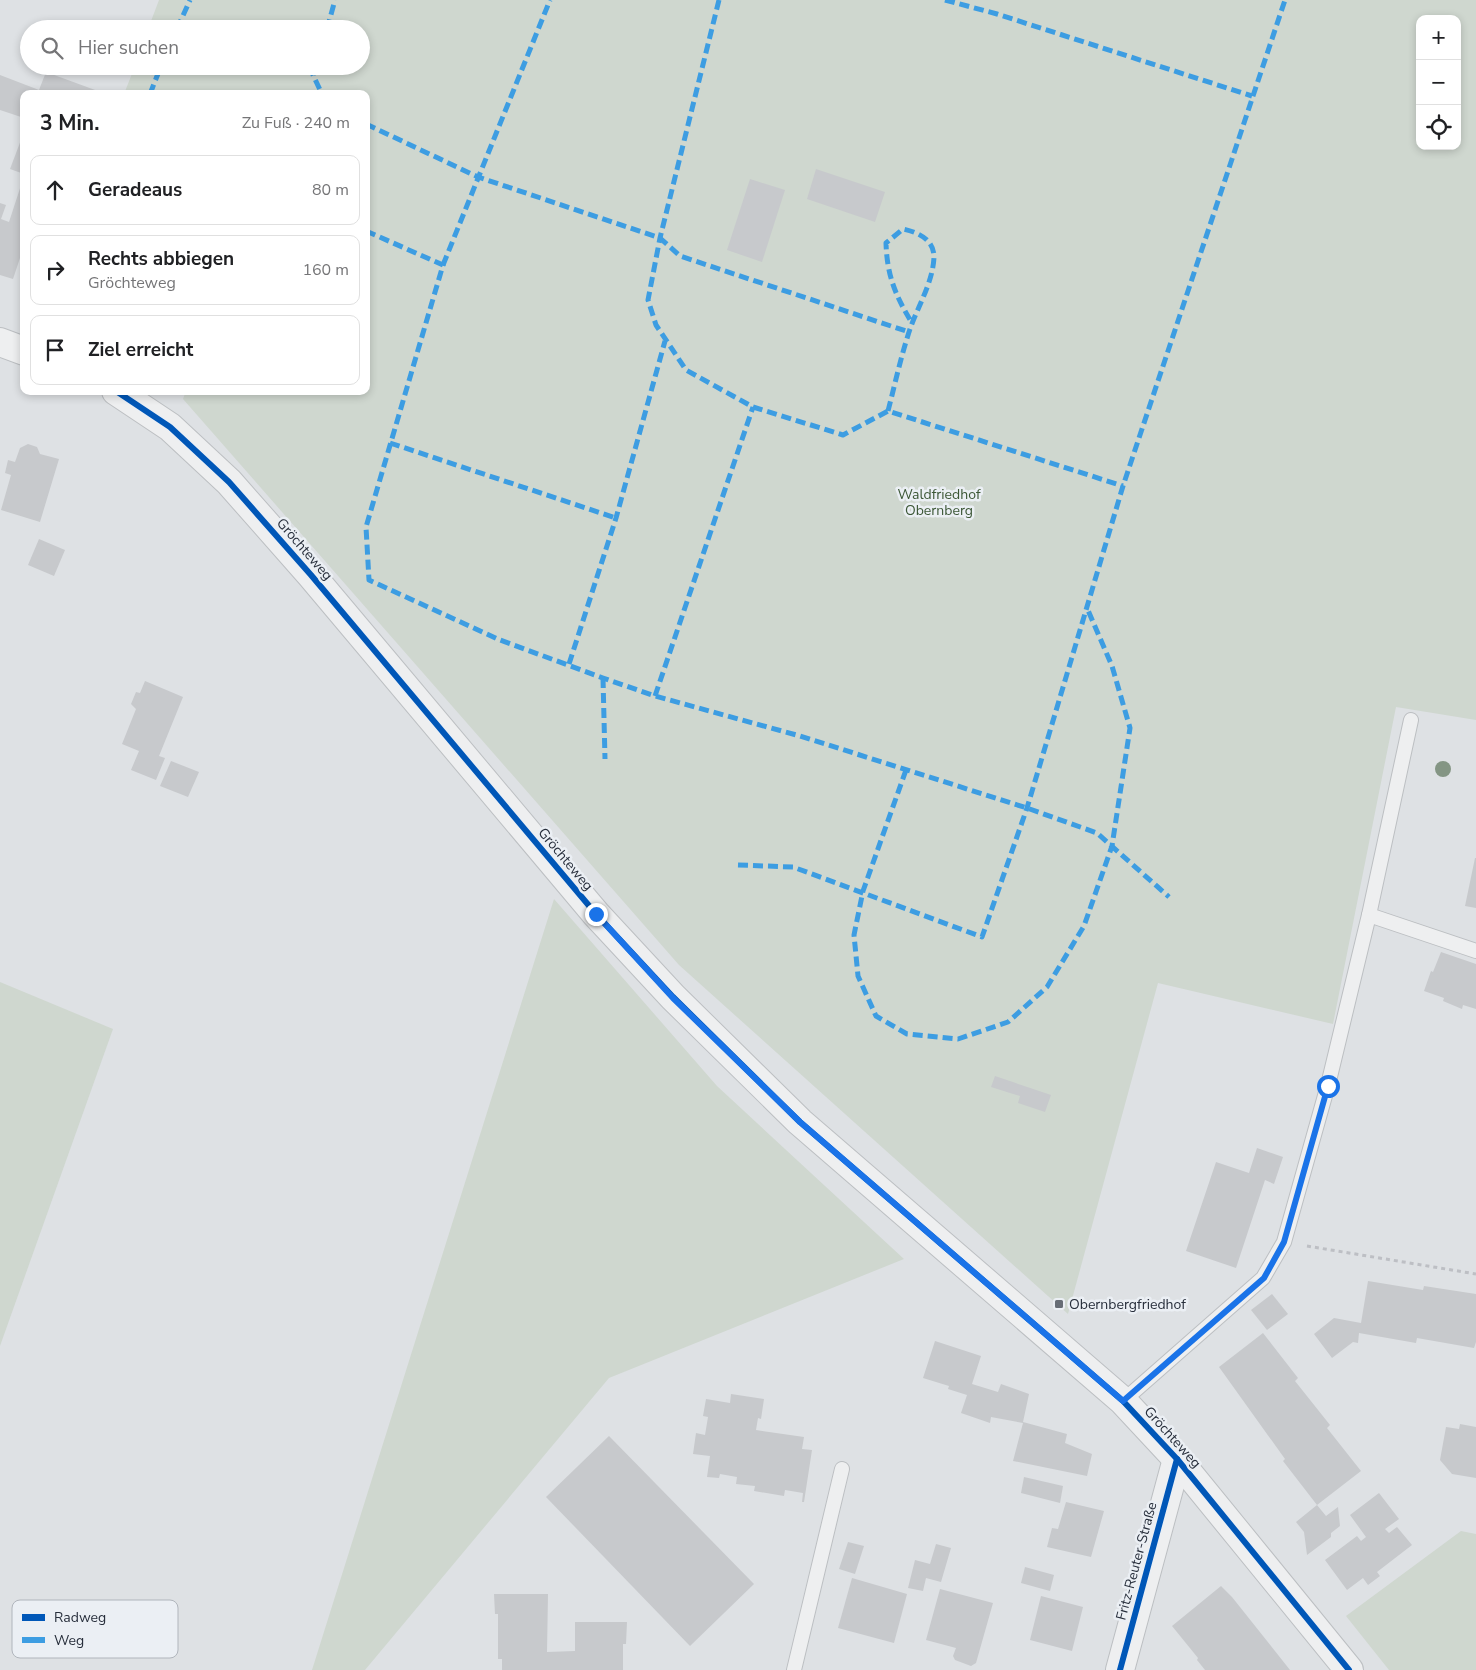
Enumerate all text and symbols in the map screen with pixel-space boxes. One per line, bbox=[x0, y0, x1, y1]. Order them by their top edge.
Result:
map controls bbox=[1416, 15, 1461, 150]
button: + bbox=[1416, 15, 1461, 60]
search box bbox=[20, 20, 370, 75]
icon: search bbox=[38, 34, 66, 62]
text: Hier suchen bbox=[78, 35, 179, 61]
button: − bbox=[1416, 60, 1461, 105]
button: locate bbox=[1416, 105, 1461, 150]
text: 3 Min. bbox=[40, 109, 99, 137]
text: Zu Fuß · 240 m bbox=[242, 112, 350, 134]
icon: ahead bbox=[41, 176, 69, 204]
text: Geradeaus bbox=[88, 177, 182, 203]
text: 80 m bbox=[312, 179, 349, 201]
text: Rechts abbiegen bbox=[88, 246, 234, 272]
icon: right bbox=[41, 256, 69, 284]
text: 160 m bbox=[302, 259, 349, 281]
text: Gröchteweg bbox=[88, 272, 176, 294]
icon: arrive bbox=[41, 336, 69, 364]
text: Ziel erreicht bbox=[88, 337, 193, 363]
park label: Waldfriedhof Obernberg bbox=[897, 485, 981, 520]
street label: Gröchteweg bbox=[272, 514, 337, 585]
street label: Gröchteweg bbox=[534, 824, 598, 895]
route end bbox=[585, 903, 608, 926]
route start bbox=[1317, 1075, 1340, 1098]
place label: Obernbergfriedhof bbox=[1069, 1295, 1186, 1314]
marker: Obernbergfriedhof bbox=[1053, 1298, 1065, 1310]
street label: Gröchteweg bbox=[1140, 1402, 1205, 1472]
street label: Fritz-Reuter-Straße bbox=[1112, 1500, 1161, 1622]
legend bbox=[12, 1600, 178, 1658]
text: Radweg bbox=[54, 1608, 106, 1627]
text: Weg bbox=[54, 1631, 84, 1650]

